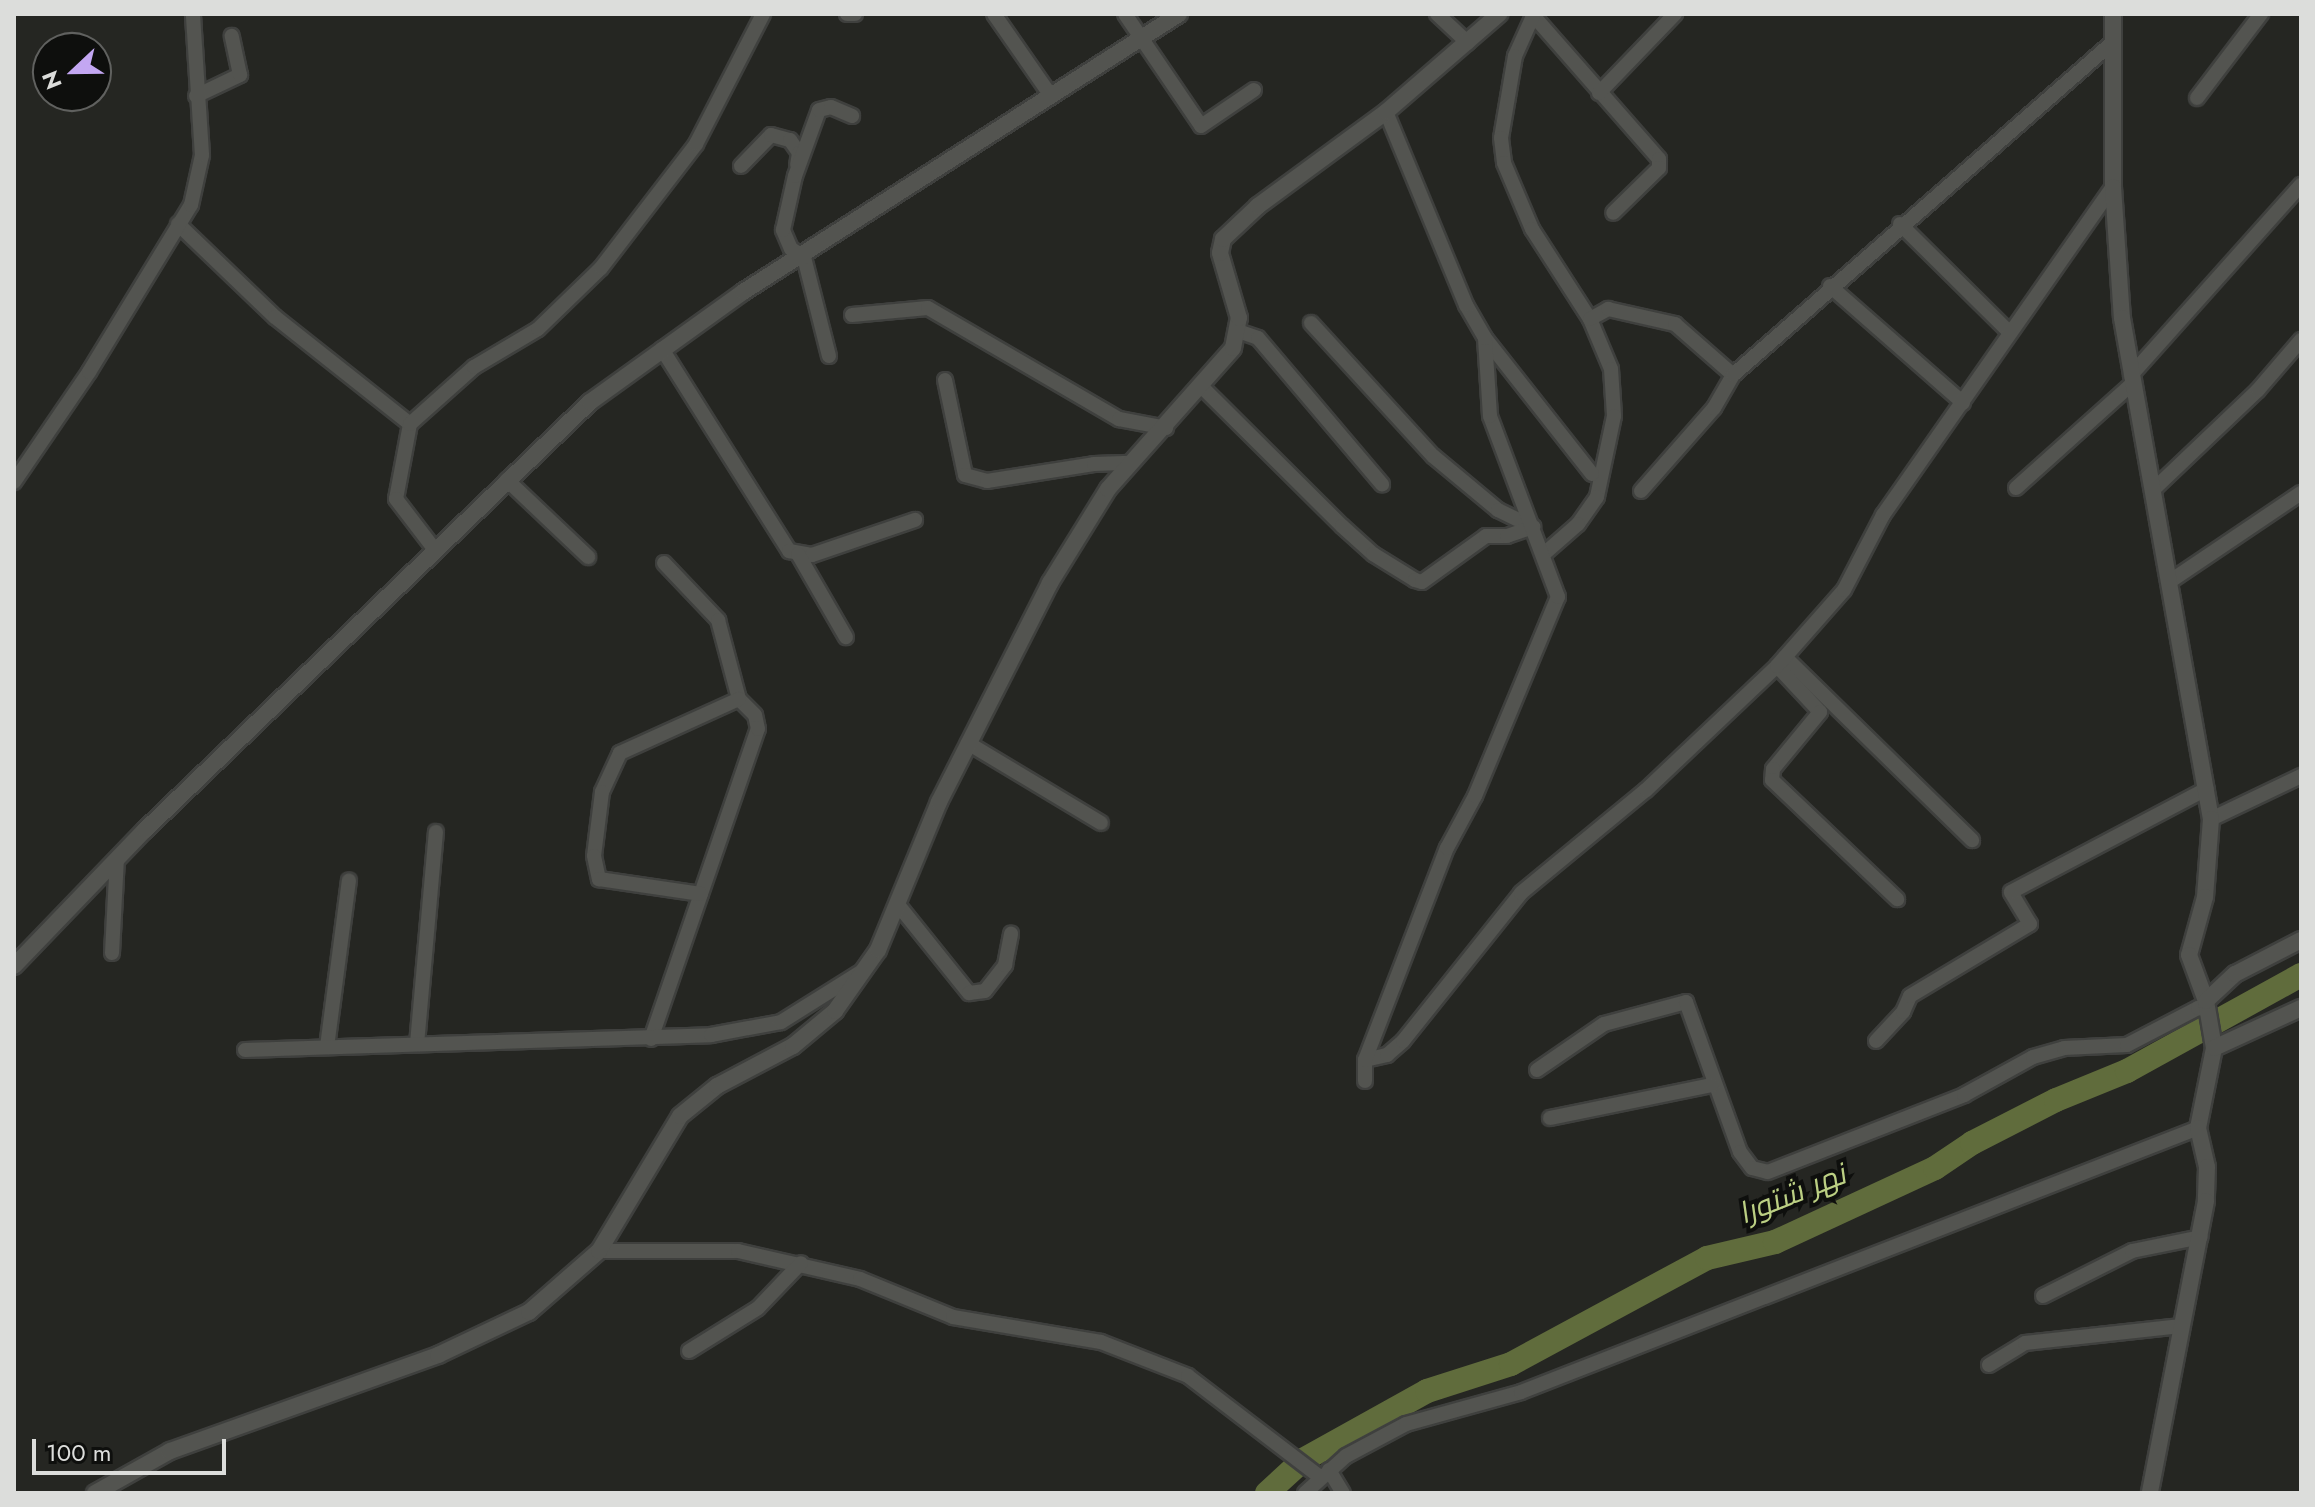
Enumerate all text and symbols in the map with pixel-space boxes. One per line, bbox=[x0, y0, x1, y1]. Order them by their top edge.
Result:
north arrow bbox=[32, 32, 112, 112]
text: N bbox=[33, 66, 70, 94]
water label: نهر شتورا bbox=[1733, 1156, 1851, 1232]
scale bar bbox=[36, 1423, 230, 1473]
text: 100 m bbox=[46, 1435, 112, 1470]

